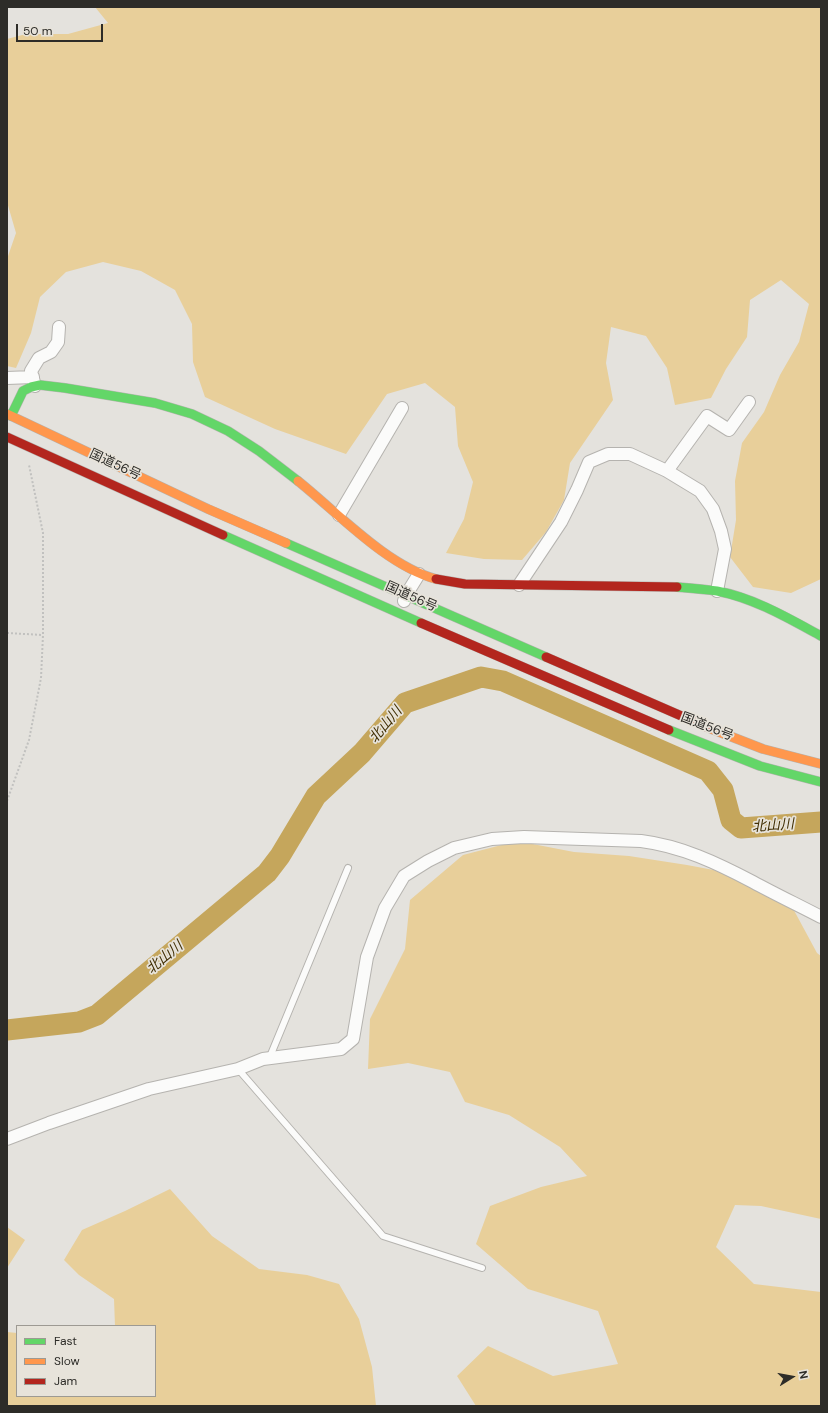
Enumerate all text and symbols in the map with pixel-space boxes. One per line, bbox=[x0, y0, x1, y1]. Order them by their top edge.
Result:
scale bar bbox=[18, 16, 105, 42]
text: 50 m bbox=[23, 23, 52, 39]
street label: 国道56号 bbox=[87, 446, 143, 484]
street label: 国道56号 bbox=[383, 579, 439, 615]
water label: 北山川 bbox=[366, 704, 406, 746]
street label: 国道56号 bbox=[678, 710, 736, 744]
water label: 北山川 bbox=[751, 816, 795, 836]
water label: 北山川 bbox=[144, 938, 186, 978]
legend bbox=[16, 1325, 156, 1397]
text: Fast bbox=[54, 1333, 77, 1349]
text: Slow bbox=[54, 1353, 80, 1369]
north arrow bbox=[772, 1357, 812, 1397]
text: N bbox=[796, 1369, 811, 1380]
text: Jam bbox=[54, 1373, 77, 1389]

